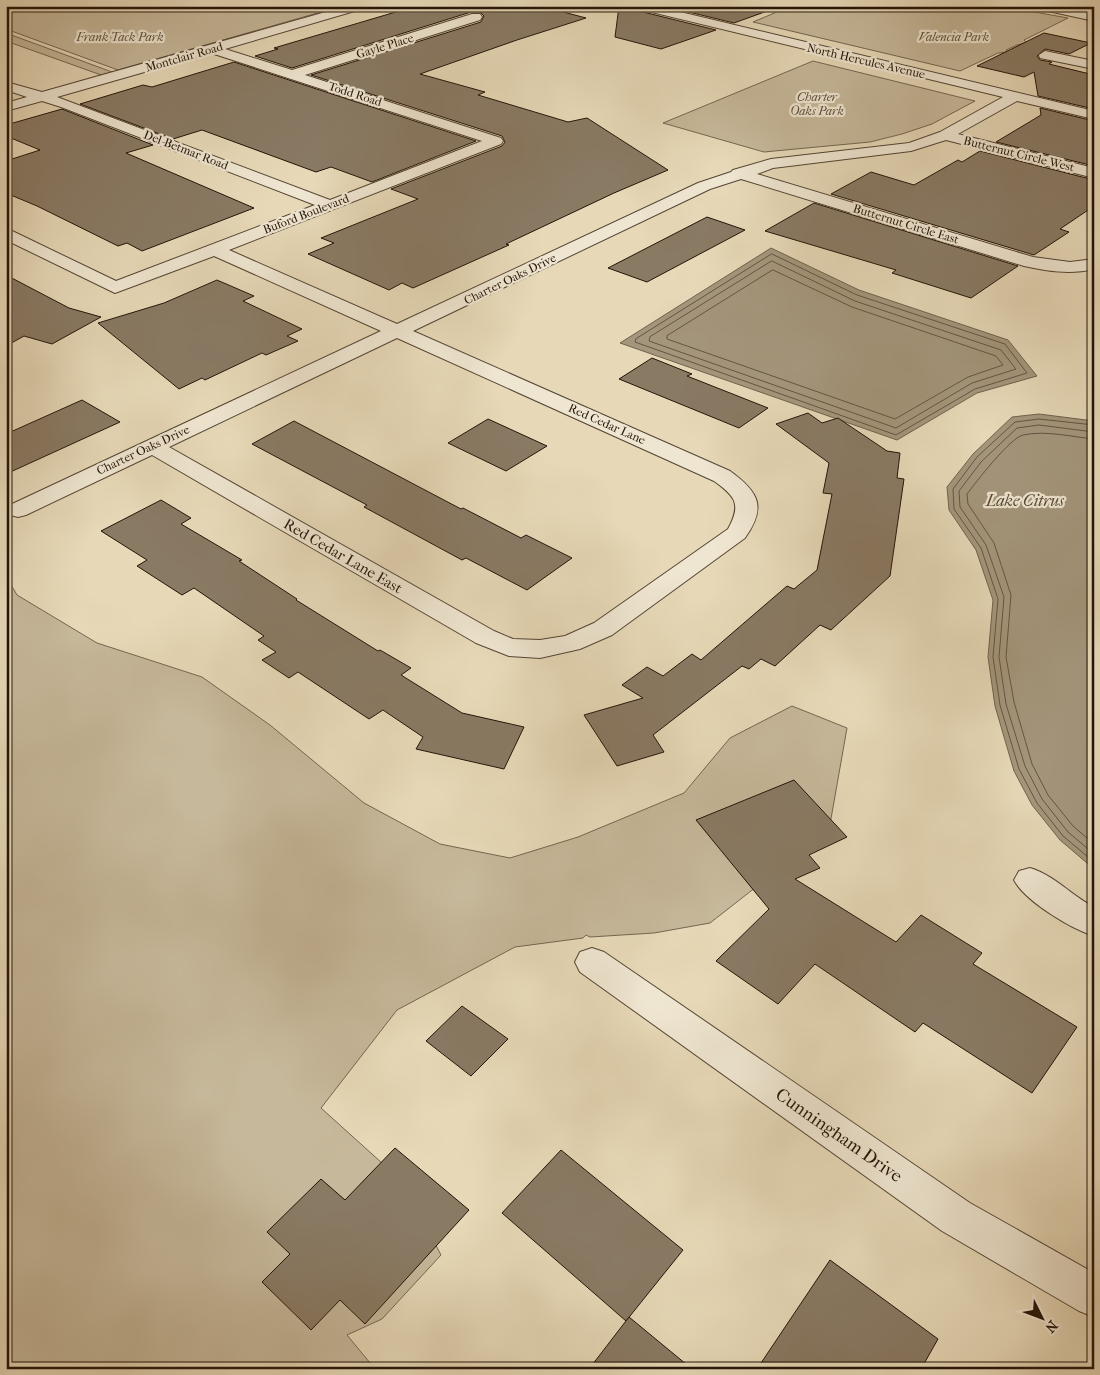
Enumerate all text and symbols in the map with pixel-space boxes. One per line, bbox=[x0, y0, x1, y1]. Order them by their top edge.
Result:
park label: Frank Tack Park bbox=[76, 30, 163, 44]
park label: Valencia Park bbox=[919, 30, 989, 44]
street label: Gayle Place bbox=[355, 31, 415, 61]
street label: Montclair Road bbox=[144, 39, 225, 75]
street label: North Hercules Avenue bbox=[805, 41, 927, 81]
street label: Todd Road bbox=[326, 79, 384, 109]
park label: Charter Oaks Park bbox=[790, 90, 844, 118]
street label: Del-Betmar Road bbox=[142, 127, 231, 173]
street label: Butternut Circle West bbox=[962, 133, 1077, 175]
street label: Buford Boulevard bbox=[261, 191, 351, 237]
street label: Butternut Circle East bbox=[851, 201, 961, 247]
street label: Charter Oaks Drive bbox=[462, 251, 558, 307]
street label: Red Cedar Lane bbox=[566, 401, 648, 447]
street label: Charter Oaks Drive bbox=[94, 422, 192, 478]
water label: Lake Citrus bbox=[985, 491, 1065, 510]
street label: Red Cedar Lane East bbox=[280, 515, 406, 598]
street label: Cunningham Drive bbox=[771, 1084, 906, 1187]
north arrow bbox=[1018, 1292, 1068, 1342]
text: N bbox=[1041, 1317, 1061, 1336]

